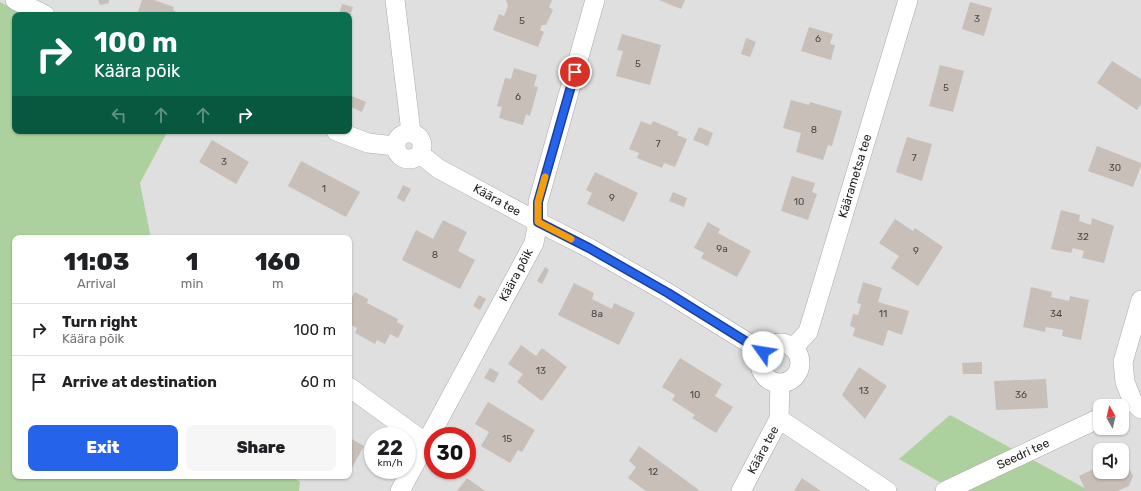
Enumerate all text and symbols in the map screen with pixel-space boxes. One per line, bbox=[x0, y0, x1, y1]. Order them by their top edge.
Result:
house number: 3 bbox=[974, 13, 980, 25]
house number: 5 bbox=[519, 15, 525, 27]
text: 100 m bbox=[94, 26, 178, 59]
icon: right bbox=[28, 28, 80, 80]
house number: 6 bbox=[815, 33, 821, 45]
pin bbox=[558, 55, 592, 89]
house number: 5 bbox=[635, 58, 641, 70]
text: Käära põik bbox=[94, 60, 180, 82]
icon: arrive bbox=[564, 61, 586, 83]
house number: 5 bbox=[943, 82, 949, 94]
house number: 6 bbox=[515, 91, 521, 103]
icon: left bbox=[108, 104, 130, 126]
icon: ahead bbox=[150, 104, 172, 126]
icon: ahead bbox=[192, 104, 214, 126]
icon: right bbox=[234, 104, 256, 126]
house number: 8 bbox=[811, 124, 817, 136]
street label: Käärametsa tee bbox=[836, 132, 875, 220]
house number: 7 bbox=[655, 138, 661, 150]
house number: 7 bbox=[911, 152, 917, 164]
house number: 3 bbox=[221, 156, 227, 168]
house number: 30 bbox=[1109, 162, 1121, 174]
street label: Käära tee bbox=[471, 181, 523, 219]
house number: 1 bbox=[322, 183, 326, 195]
house number: 9 bbox=[609, 192, 615, 204]
house number: 10 bbox=[794, 196, 804, 208]
house number: 32 bbox=[1077, 231, 1089, 243]
house number: 9a bbox=[716, 243, 728, 255]
house number: 9 bbox=[913, 245, 919, 257]
street label: Käära põik bbox=[496, 246, 536, 304]
text: 11:03 bbox=[64, 248, 129, 276]
text: 1 bbox=[186, 248, 198, 276]
text: 160 bbox=[255, 248, 300, 276]
house number: 8 bbox=[432, 249, 438, 261]
text: Arrival bbox=[77, 276, 116, 291]
text: min bbox=[181, 276, 203, 291]
text: m bbox=[272, 276, 284, 291]
house number: 8a bbox=[591, 308, 603, 320]
house number: 11 bbox=[879, 308, 887, 320]
house number: 34 bbox=[1050, 308, 1062, 320]
text: Turn right bbox=[62, 313, 137, 331]
icon: right bbox=[28, 319, 50, 341]
text: 100 m bbox=[294, 321, 336, 339]
text: Käära põik bbox=[62, 331, 124, 346]
position arrow bbox=[742, 331, 784, 373]
house number: 13 bbox=[536, 365, 546, 377]
icon: arrive bbox=[28, 371, 50, 393]
text: Arrive at destination bbox=[62, 373, 217, 391]
text: 60 m bbox=[300, 373, 336, 391]
house number: 13 bbox=[859, 385, 869, 397]
house number: 10 bbox=[690, 389, 700, 401]
house number: 36 bbox=[1015, 389, 1027, 401]
north arrow bbox=[1093, 399, 1129, 435]
map controls bbox=[1093, 399, 1129, 479]
street label: Käära tee bbox=[745, 423, 782, 476]
button: Exit bbox=[28, 425, 178, 471]
button: Share bbox=[186, 425, 336, 471]
speed limit sign: 30 bbox=[424, 427, 476, 479]
house number: 15 bbox=[502, 433, 512, 445]
text: 22 bbox=[377, 436, 403, 460]
street label: Seedri tee bbox=[995, 436, 1052, 472]
button: sound bbox=[1093, 443, 1129, 479]
text: km/h bbox=[378, 457, 402, 469]
house number: 12 bbox=[648, 466, 658, 478]

